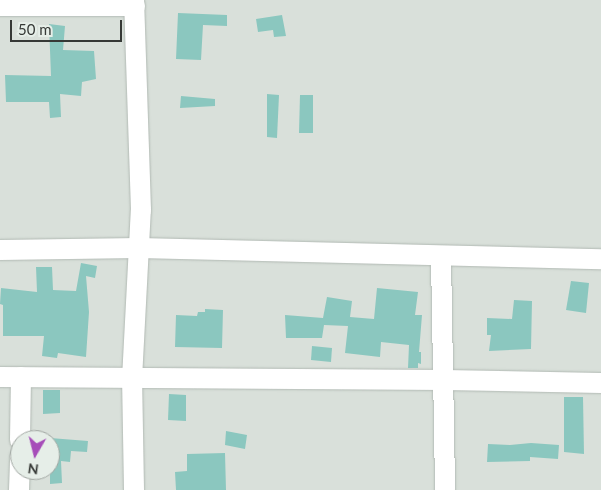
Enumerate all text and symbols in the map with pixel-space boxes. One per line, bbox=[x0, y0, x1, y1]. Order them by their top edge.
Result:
scale bar bbox=[12, 10, 125, 42]
text: 50 m bbox=[18, 20, 52, 38]
north arrow bbox=[10, 430, 60, 480]
text: N bbox=[26, 460, 40, 479]

